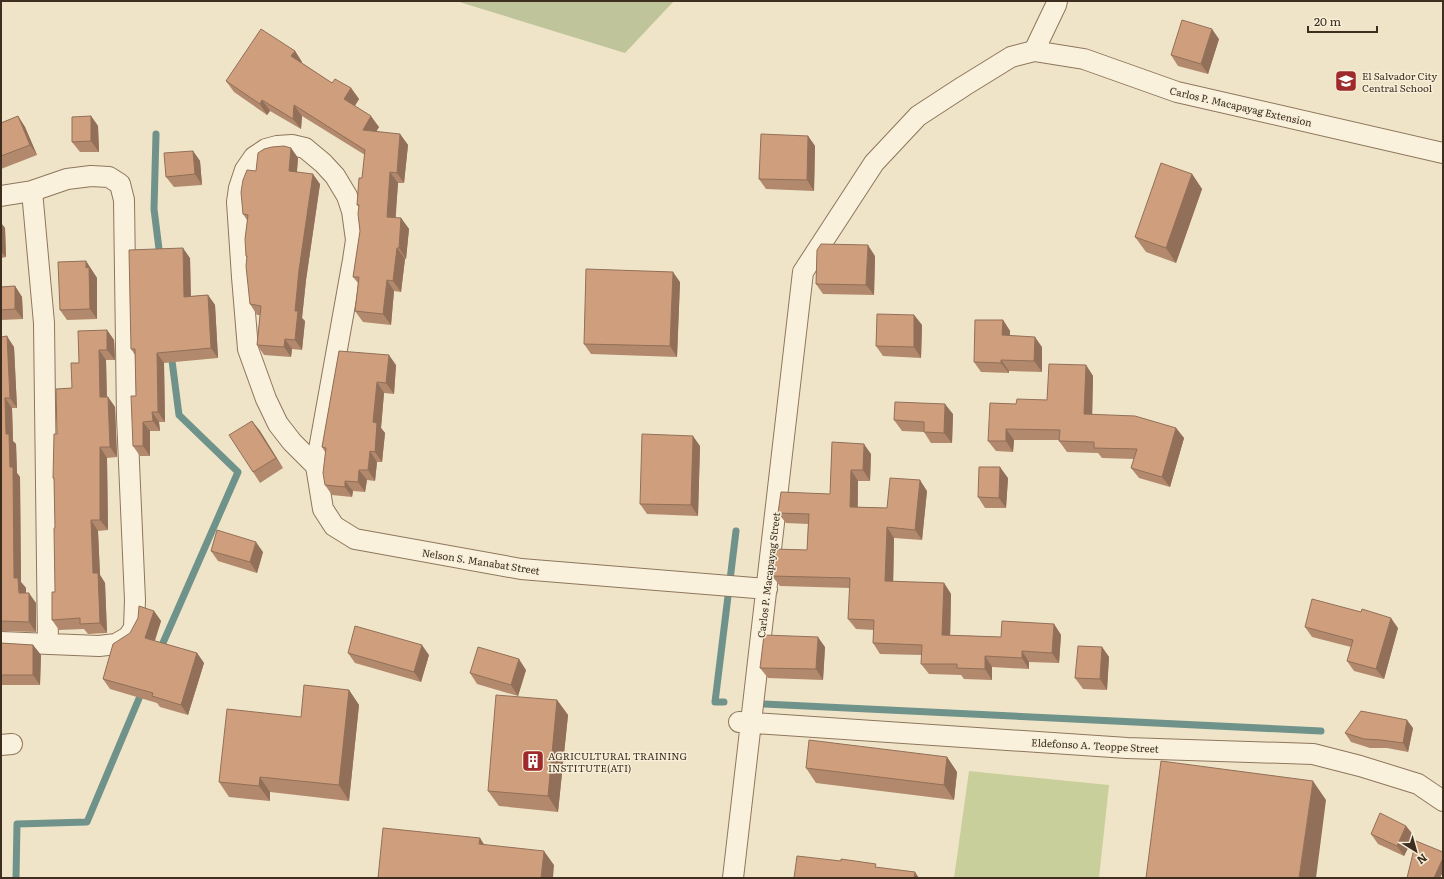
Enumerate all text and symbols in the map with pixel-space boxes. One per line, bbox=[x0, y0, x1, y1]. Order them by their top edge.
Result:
scale bar bbox=[1308, 8, 1377, 34]
text: 20 m bbox=[1314, 12, 1341, 30]
school or university icon: El Salvador City Central School bbox=[1333, 68, 1359, 94]
place label: El Salvador City Central School bbox=[1362, 68, 1438, 95]
street label: Carlos P. Macapayag Extension bbox=[1168, 82, 1314, 130]
street label: Carlos P. Macapayag Street bbox=[753, 511, 783, 639]
street label: Nelson S. Manabat Street bbox=[421, 544, 541, 578]
street label: Eldefonso A. Teoppe Street bbox=[1031, 734, 1159, 756]
building icon: AGRICULTURAL TRAINING INSTITUTE(ATI) bbox=[520, 748, 546, 774]
place label: AGRICULTURAL TRAINING INSTITUTE(ATI) bbox=[548, 748, 687, 775]
north arrow bbox=[1396, 831, 1436, 871]
text: N bbox=[1414, 851, 1431, 869]

